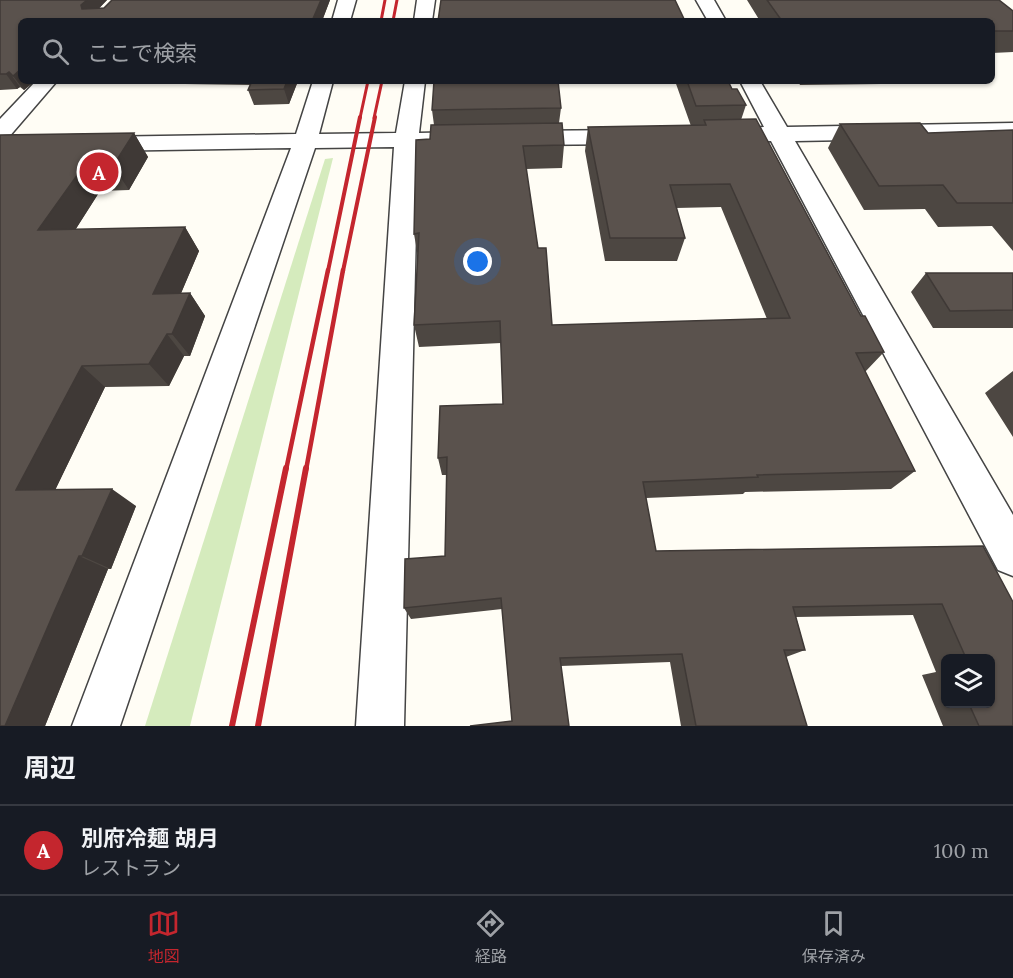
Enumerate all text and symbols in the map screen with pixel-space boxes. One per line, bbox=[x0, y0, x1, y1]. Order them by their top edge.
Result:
search box bbox=[18, 18, 995, 84]
icon: search bbox=[39, 35, 72, 68]
text: ここで検索 bbox=[87, 39, 197, 67]
pin: A bbox=[80, 150, 118, 195]
your location bbox=[463, 247, 492, 276]
map controls bbox=[941, 654, 995, 708]
button: layers bbox=[941, 654, 995, 708]
text: 周辺 bbox=[24, 751, 76, 784]
text: 別府冷麺 胡月 bbox=[81, 824, 219, 852]
text: A bbox=[37, 838, 50, 863]
text: 100 m bbox=[934, 838, 989, 863]
text: レストラン bbox=[81, 855, 181, 880]
tab: 地図 bbox=[147, 907, 180, 967]
tab: 経路 bbox=[474, 907, 507, 967]
tab: 保存済み bbox=[802, 907, 866, 967]

